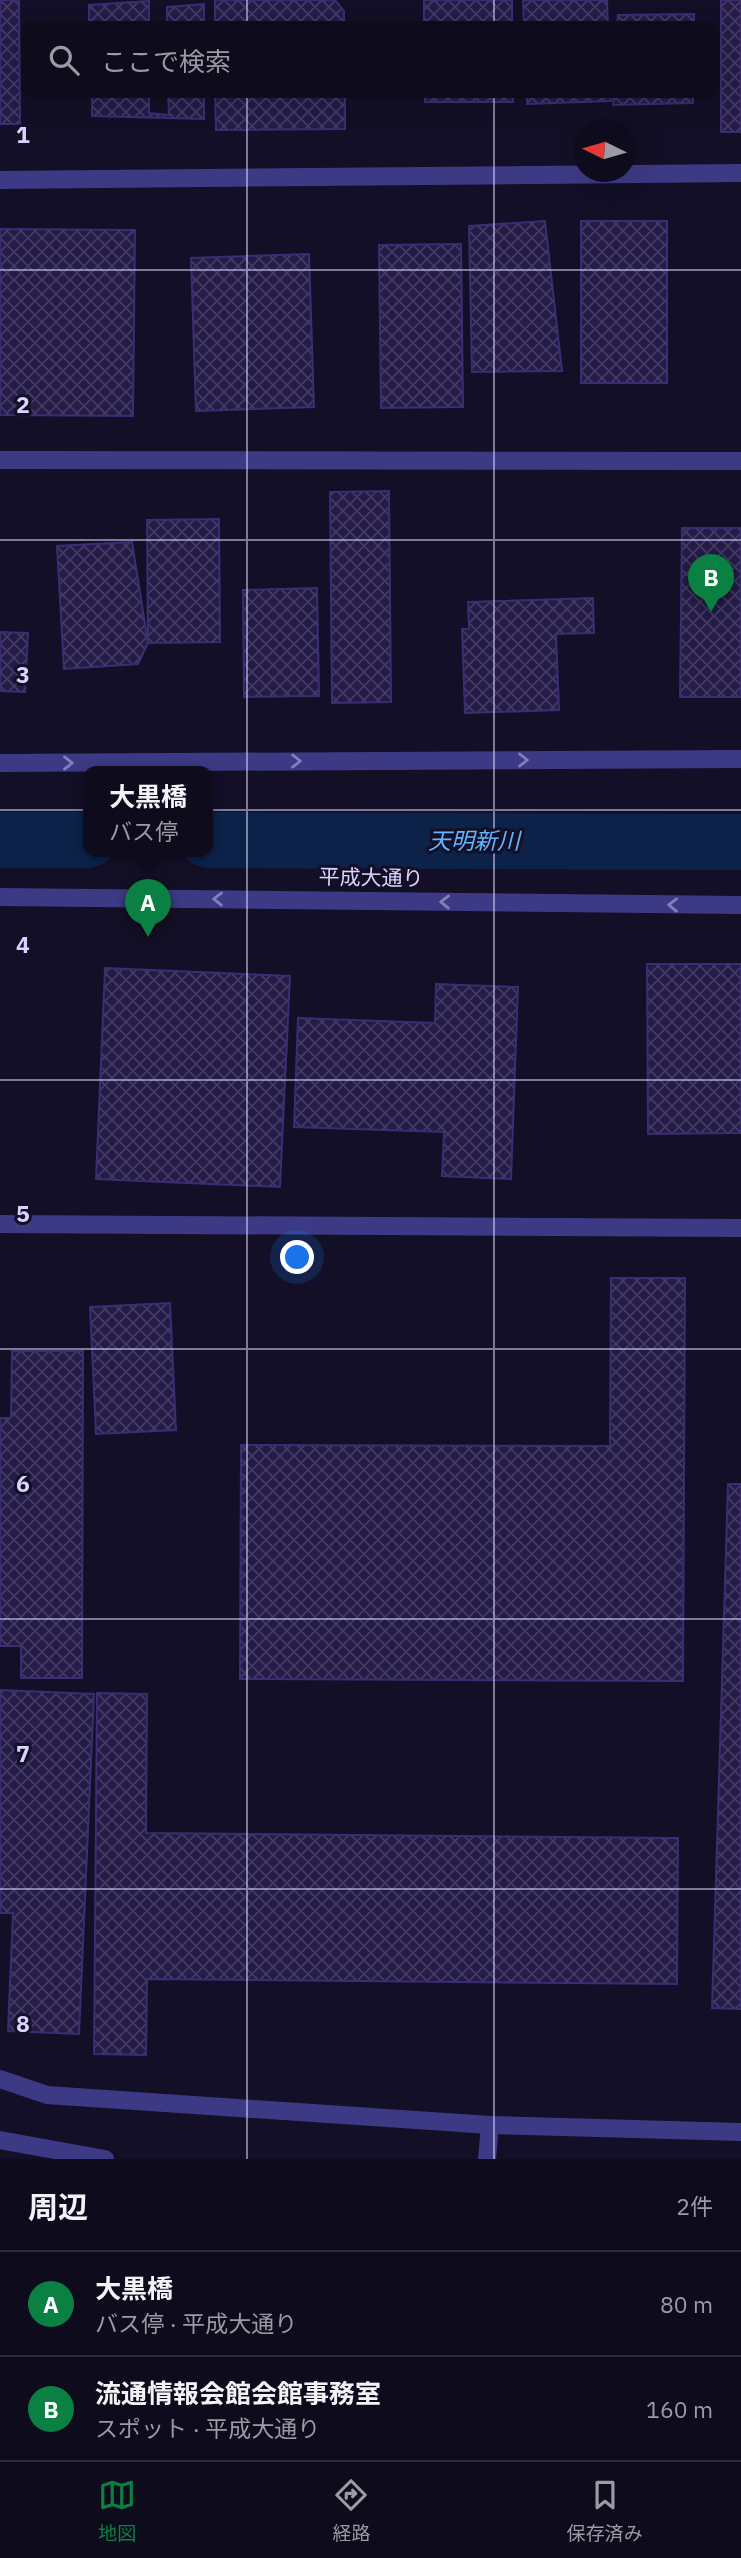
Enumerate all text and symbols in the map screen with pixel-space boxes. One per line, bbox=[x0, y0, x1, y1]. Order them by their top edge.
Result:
search box bbox=[21, 21, 720, 98]
icon: search bbox=[45, 41, 83, 79]
text: ここで検索 bbox=[101, 44, 231, 78]
text: 1 bbox=[16, 119, 30, 149]
north arrow bbox=[573, 119, 636, 182]
text: 2 bbox=[16, 389, 30, 419]
pin: B bbox=[688, 554, 734, 612]
text: 3 bbox=[16, 659, 30, 689]
one-way arrow bbox=[518, 752, 529, 768]
one-way arrow bbox=[291, 753, 301, 769]
one-way arrow bbox=[63, 755, 74, 771]
popup bbox=[83, 766, 213, 857]
text: 大黒橋 bbox=[109, 779, 187, 813]
text: バス停 bbox=[109, 816, 178, 846]
water label: 天明新川 bbox=[428, 825, 523, 855]
street label: 平成大通り bbox=[318, 862, 424, 892]
pin: A bbox=[125, 879, 171, 937]
one-way arrow bbox=[212, 892, 223, 907]
one-way arrow bbox=[440, 894, 450, 910]
one-way arrow bbox=[667, 897, 678, 913]
text: 4 bbox=[16, 929, 30, 959]
text: 5 bbox=[16, 1198, 30, 1228]
your location bbox=[280, 1240, 314, 1274]
text: 6 bbox=[16, 1468, 30, 1498]
text: 7 bbox=[16, 1738, 30, 1768]
text: 8 bbox=[16, 2008, 30, 2038]
text: 周辺 bbox=[28, 2187, 88, 2226]
text: 2件 bbox=[676, 2191, 713, 2221]
text: 大黒橋 bbox=[95, 2271, 173, 2305]
text: A bbox=[43, 2289, 59, 2319]
text: 80 m bbox=[660, 2289, 713, 2319]
text: バス停 · 平成大通り bbox=[95, 2308, 297, 2338]
text: 流通情報会館会館事務室 bbox=[95, 2376, 381, 2410]
text: B bbox=[43, 2394, 59, 2424]
text: 160 m bbox=[646, 2394, 713, 2424]
text: スポット · 平成大通り bbox=[95, 2413, 320, 2443]
tab: 地図 bbox=[98, 2476, 136, 2545]
tab: 経路 bbox=[332, 2476, 371, 2545]
tab: 保存済み bbox=[567, 2476, 643, 2545]

